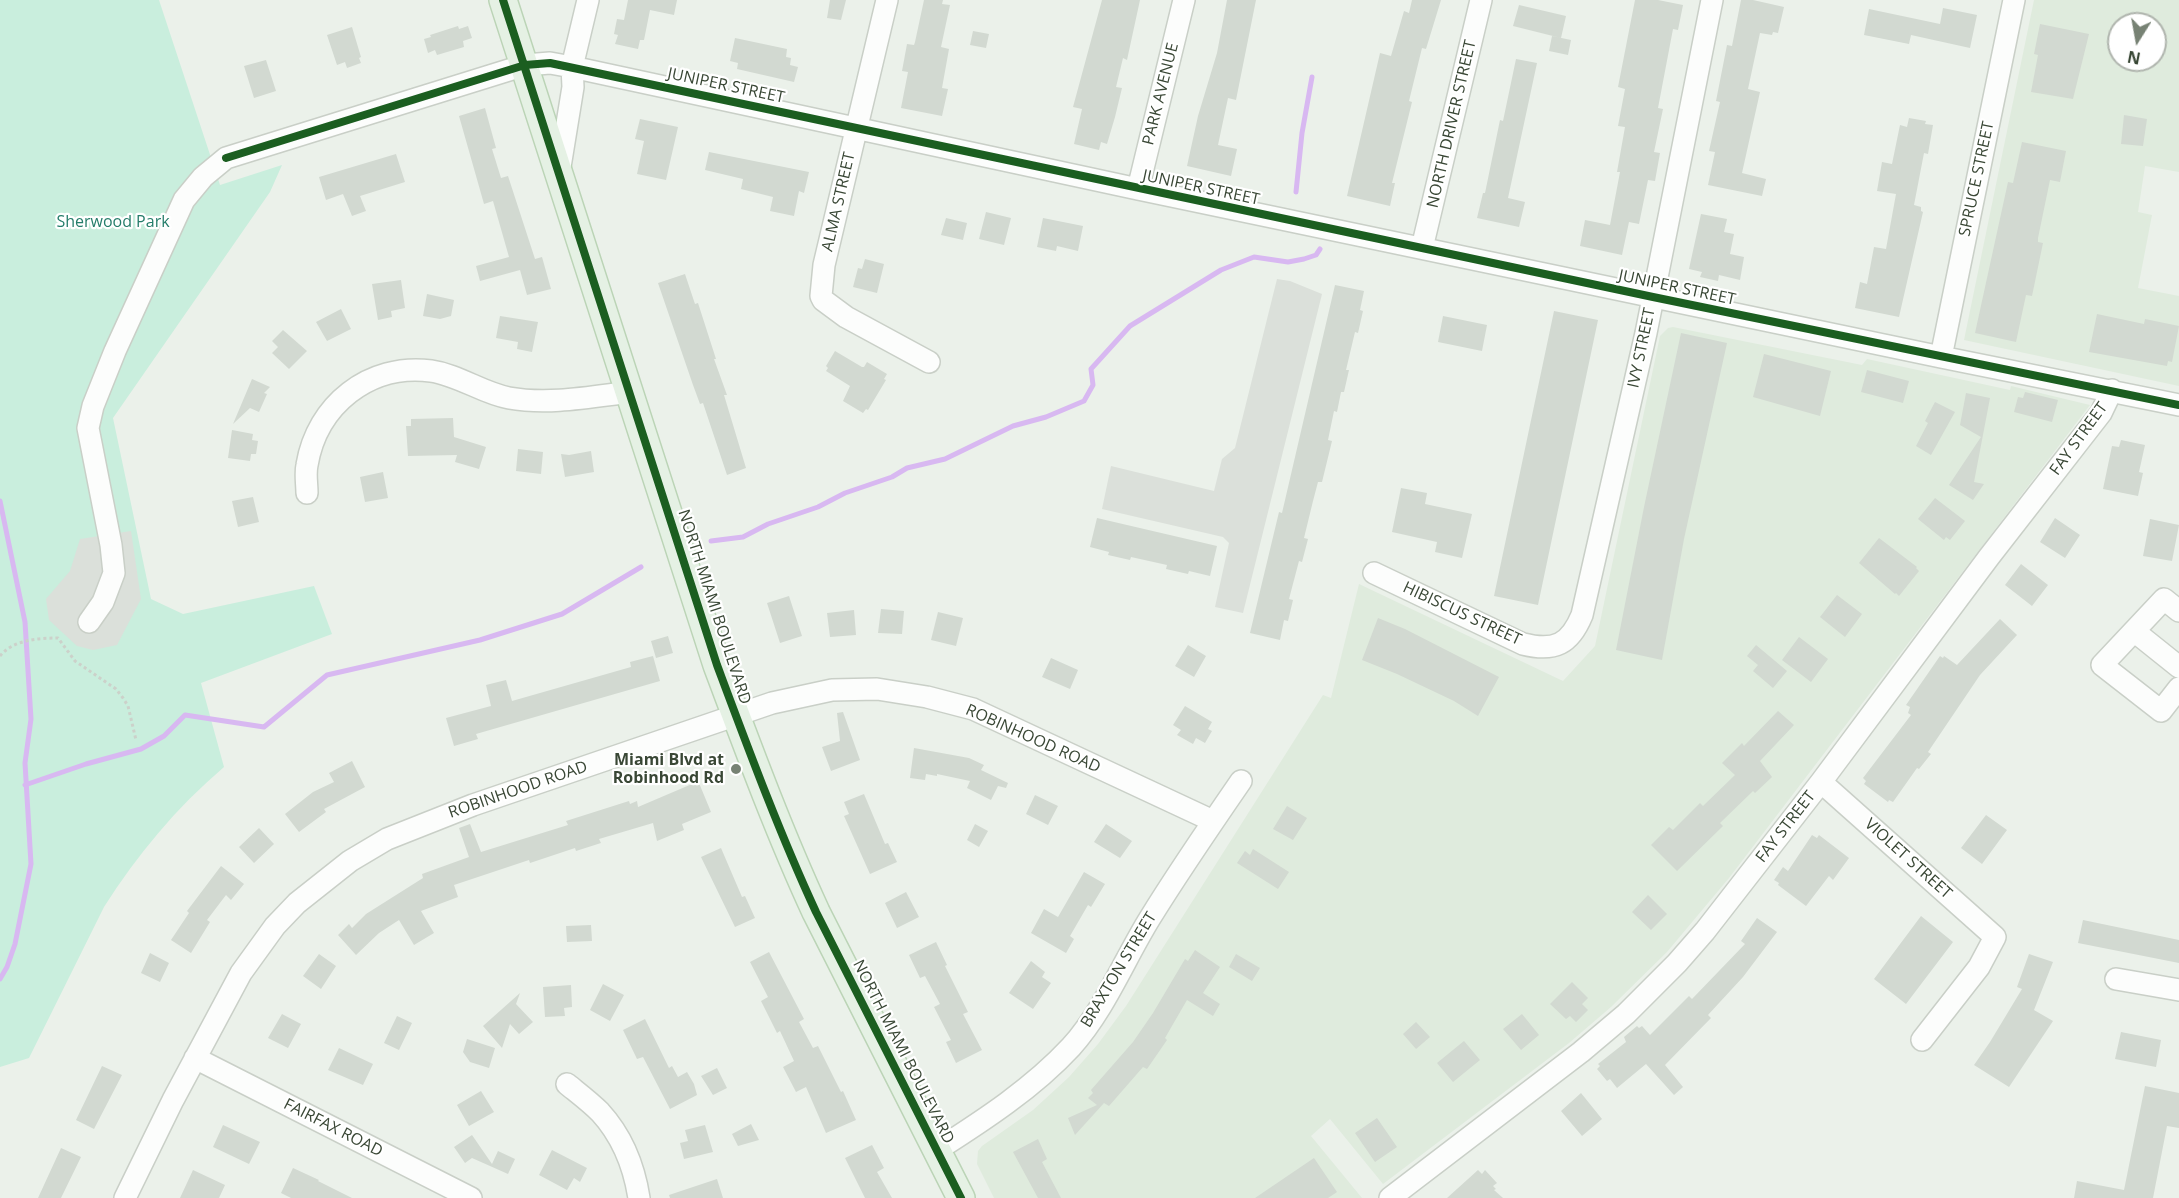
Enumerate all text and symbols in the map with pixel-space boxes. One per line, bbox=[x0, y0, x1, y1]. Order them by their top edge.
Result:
north arrow bbox=[2107, 12, 2167, 72]
street label: NORTH DRIVER STREET bbox=[1423, 38, 1481, 210]
street label: PARK AVENUE bbox=[1139, 41, 1183, 147]
text: N bbox=[2125, 46, 2142, 70]
street label: JUNIPER STREET bbox=[666, 64, 786, 108]
street label: SPRUCE STREET bbox=[1955, 120, 1999, 238]
street label: ALMA STREET bbox=[818, 151, 860, 253]
street label: JUNIPER STREET bbox=[1141, 166, 1261, 210]
park label: Sherwood Park bbox=[56, 212, 170, 232]
street label: JUNIPER STREET bbox=[1617, 266, 1737, 310]
street label: IVY STREET bbox=[1624, 306, 1660, 390]
street label: FAY STREET bbox=[2046, 399, 2112, 479]
street label: NORTH MIAMI BOULEVARD bbox=[673, 507, 755, 707]
street label: HIBISCUS STREET bbox=[1400, 578, 1524, 650]
street label: ROBINHOOD ROAD bbox=[963, 701, 1103, 777]
place label: Miami Blvd at Robinhood Rd bbox=[613, 750, 724, 788]
street label: ROBINHOOD ROAD bbox=[446, 757, 590, 823]
marker: Miami Blvd at Robinhood Rd bbox=[729, 762, 743, 776]
street label: FAY STREET bbox=[1752, 787, 1820, 867]
street label: VIOLET STREET bbox=[1860, 815, 1956, 903]
street label: BRAXTON STREET bbox=[1077, 909, 1161, 1031]
street label: NORTH MIAMI BOULEVARD bbox=[848, 957, 958, 1147]
street label: FAIRFAX ROAD bbox=[280, 1095, 386, 1161]

